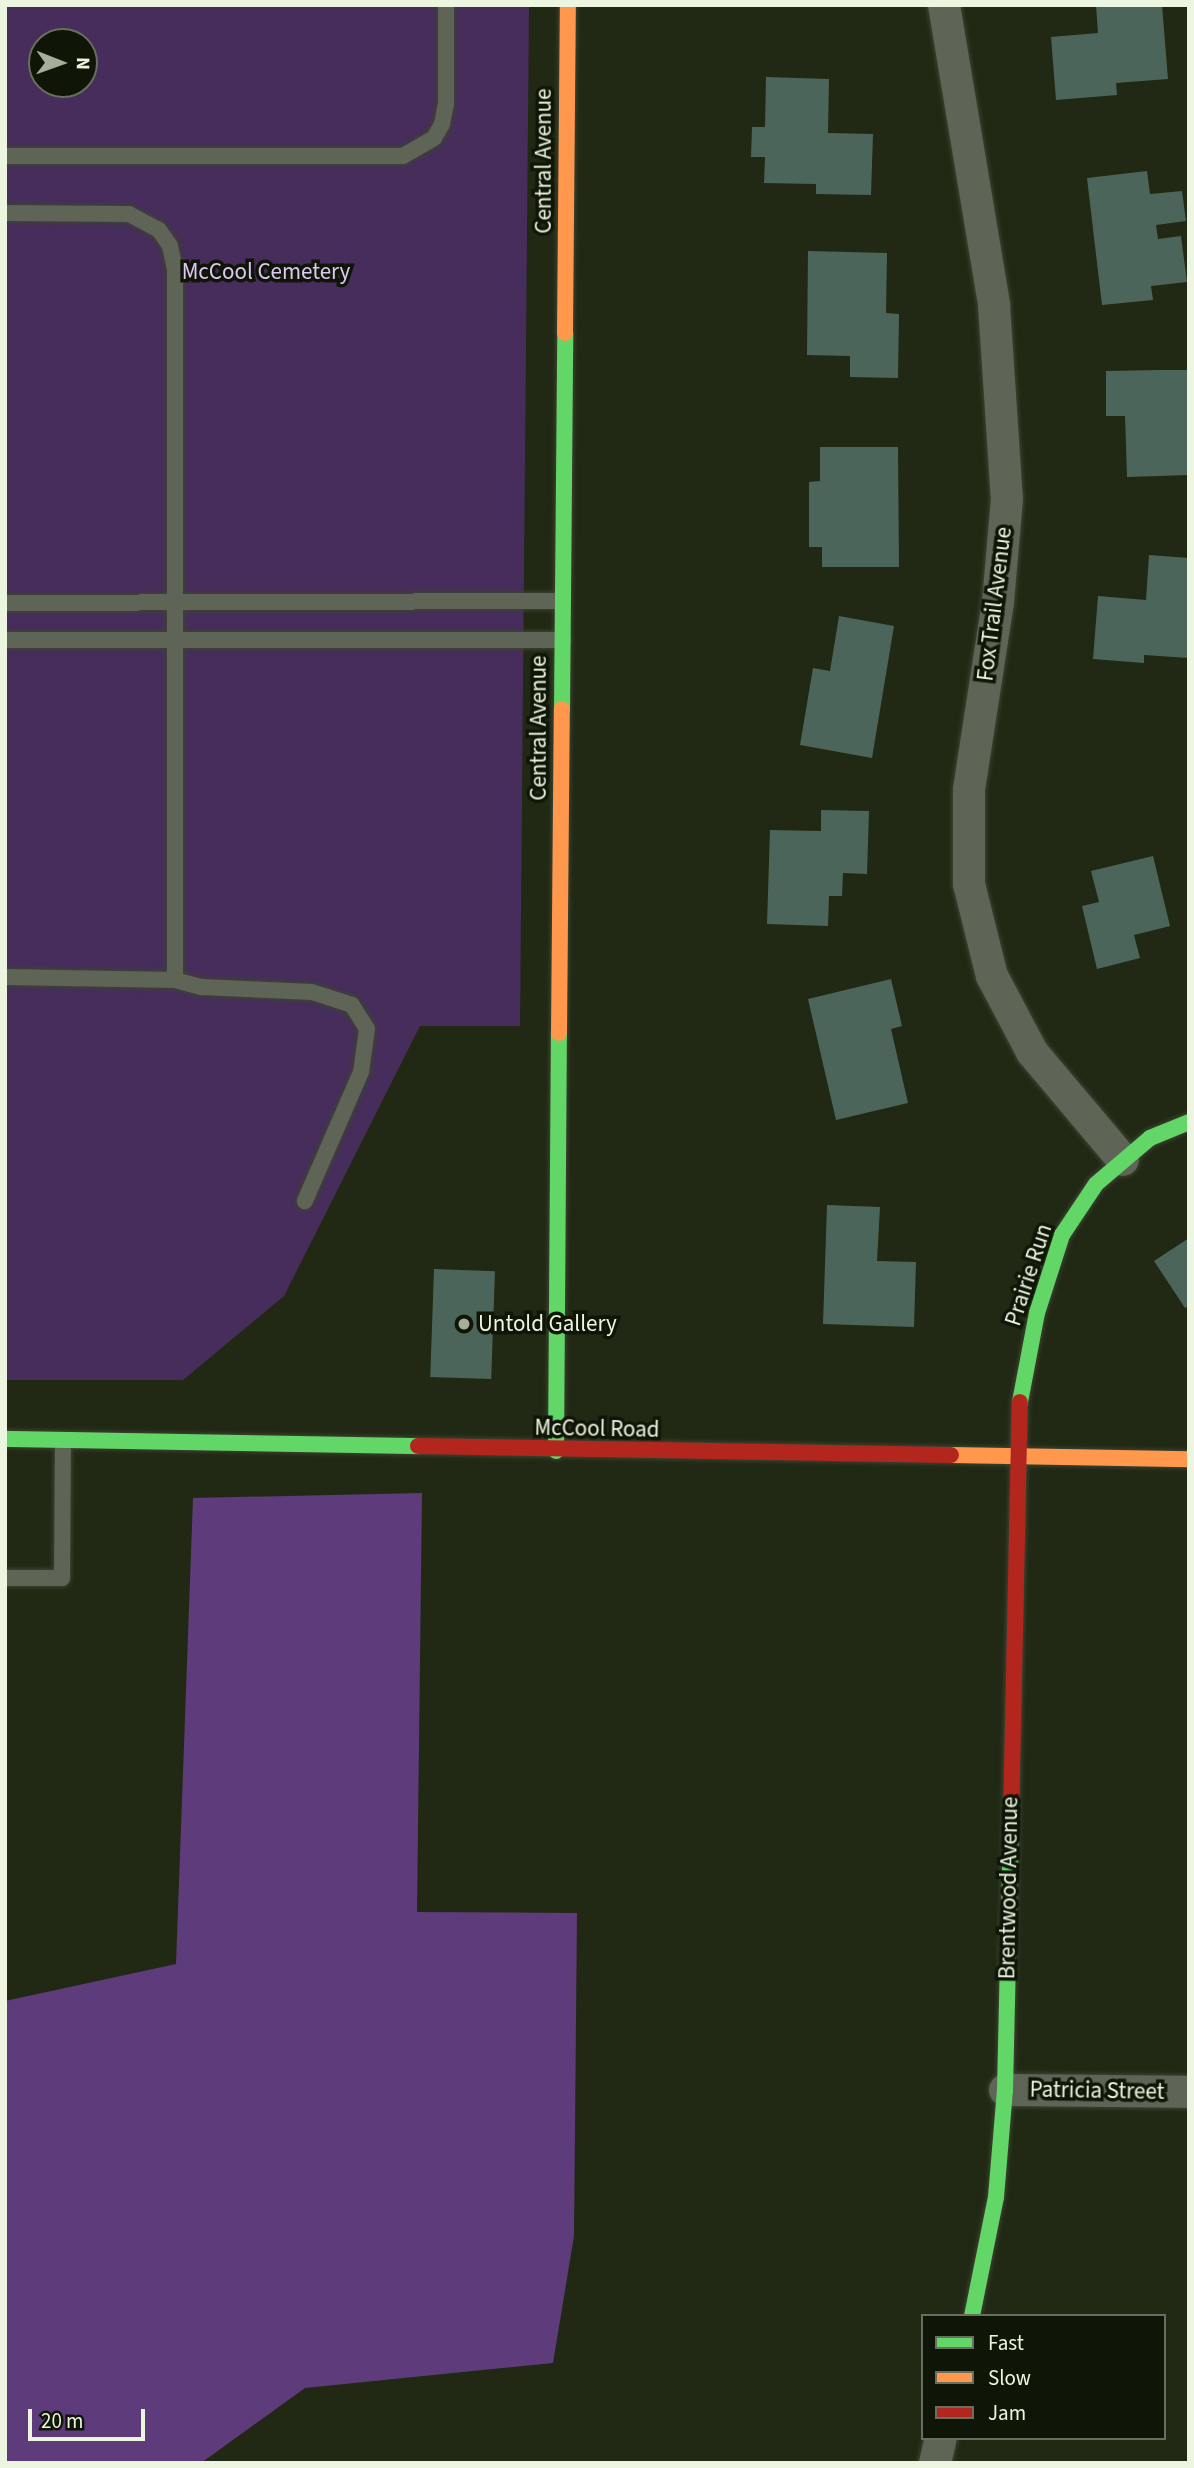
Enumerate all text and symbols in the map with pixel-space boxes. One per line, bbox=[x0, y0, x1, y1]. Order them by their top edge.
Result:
north arrow bbox=[28, 28, 98, 98]
text: N bbox=[69, 57, 96, 70]
street label: Central Avenue bbox=[530, 88, 558, 234]
park label: McCool Cemetery bbox=[182, 258, 350, 286]
street label: Fox Trail Avenue bbox=[972, 525, 1018, 683]
street label: Central Avenue bbox=[525, 655, 553, 801]
street label: Prairie Run bbox=[1000, 1221, 1058, 1329]
place label: Untold Gallery bbox=[478, 1310, 617, 1338]
marker: Untold Gallery bbox=[456, 1316, 472, 1332]
street label: McCool Road bbox=[534, 1414, 660, 1444]
street label: Brentwood Avenue bbox=[994, 1796, 1024, 1980]
street label: Patricia Street bbox=[1029, 2076, 1165, 2106]
legend bbox=[921, 2314, 1166, 2440]
text: Fast bbox=[988, 2328, 1024, 2358]
text: Slow bbox=[988, 2363, 1031, 2393]
scale bar bbox=[32, 2394, 149, 2438]
text: Jam bbox=[988, 2398, 1026, 2428]
text: 20 m bbox=[41, 2406, 83, 2436]

